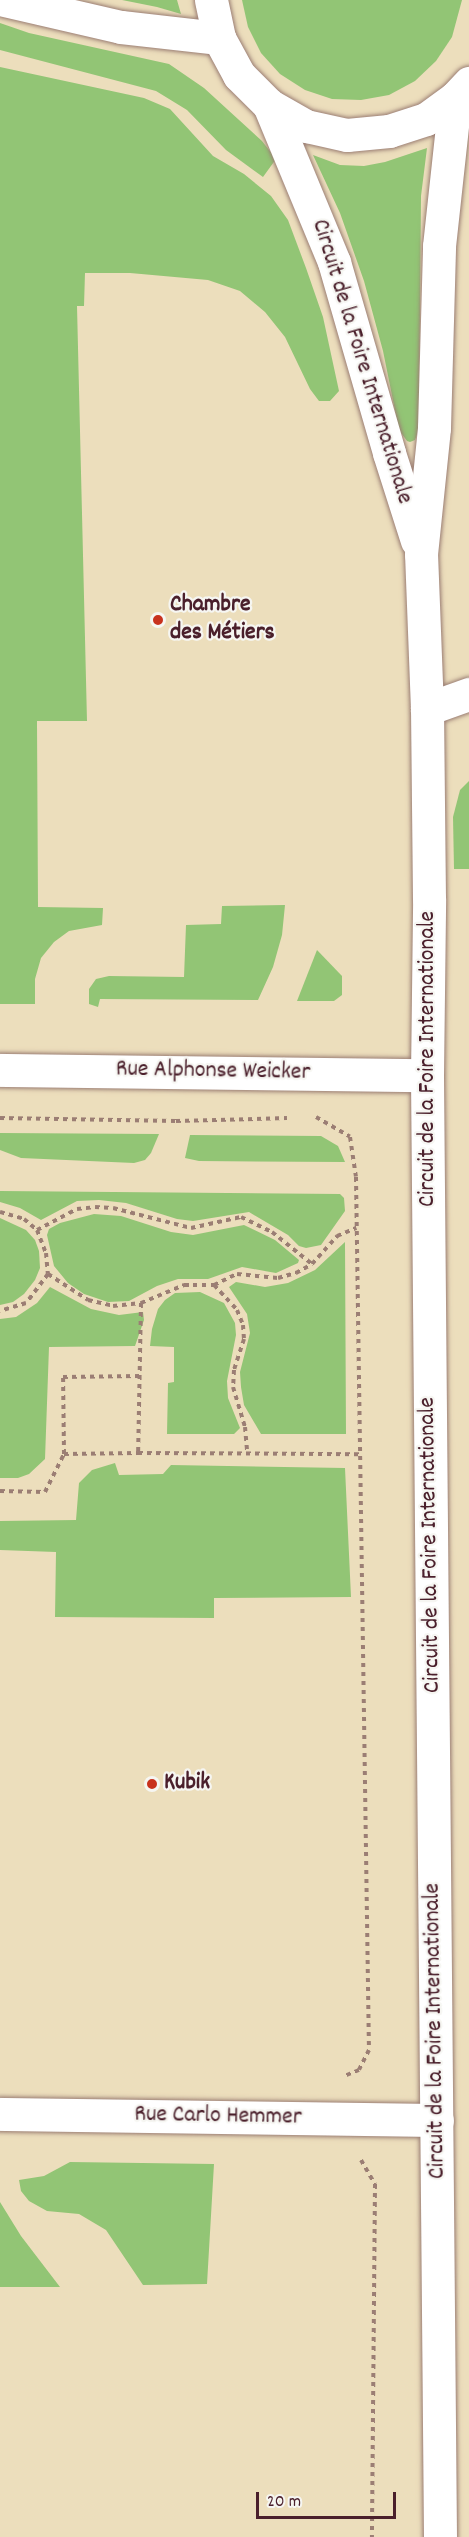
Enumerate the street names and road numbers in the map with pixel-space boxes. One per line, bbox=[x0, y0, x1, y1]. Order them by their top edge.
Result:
street label: Circuit de la Foire Internationale bbox=[304, 216, 418, 508]
street label: Circuit de la Foire Internationale bbox=[415, 911, 443, 1207]
street label: Rue Alphonse Weicker bbox=[115, 1056, 311, 1088]
street label: Circuit de la Foire Internationale bbox=[414, 1397, 448, 1693]
street label: Circuit de la Foire Internationale bbox=[419, 1883, 453, 2179]
street label: Rue Carlo Hemmer bbox=[134, 2101, 302, 2133]

